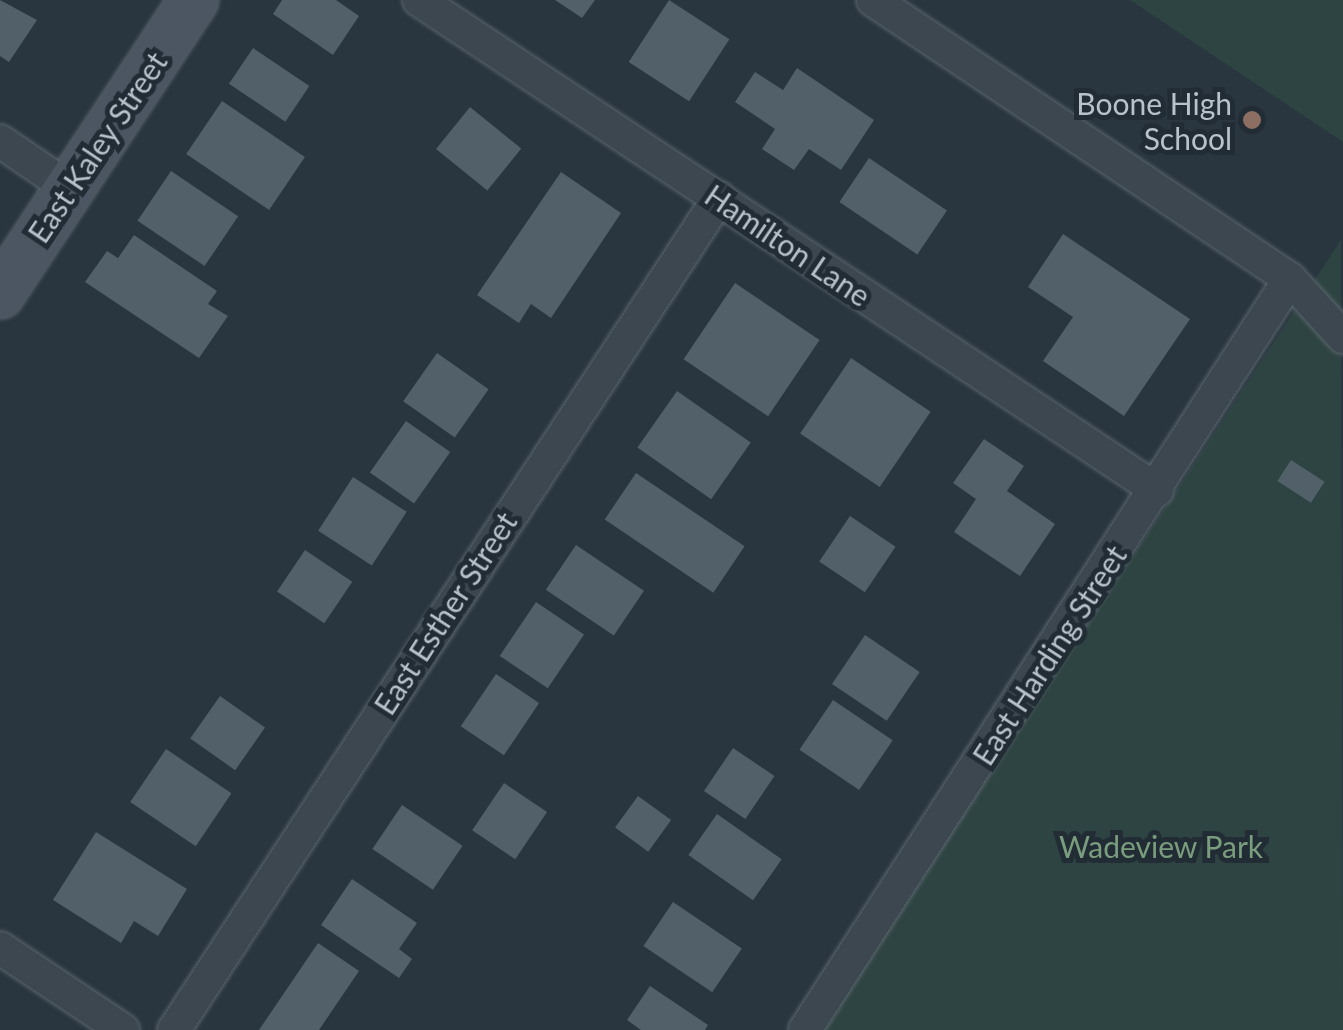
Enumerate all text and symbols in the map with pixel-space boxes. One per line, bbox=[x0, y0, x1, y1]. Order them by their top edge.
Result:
street label: East Kaley Street bbox=[20, 45, 174, 249]
place label: Boone High School bbox=[1076, 85, 1232, 156]
marker: Boone High School bbox=[1241, 109, 1263, 131]
street label: Hamilton Lane bbox=[699, 177, 877, 313]
street label: East Esther Street bbox=[366, 505, 524, 721]
street label: East Harding Street bbox=[965, 539, 1133, 771]
park label: Wadeview Park bbox=[1059, 828, 1263, 864]

